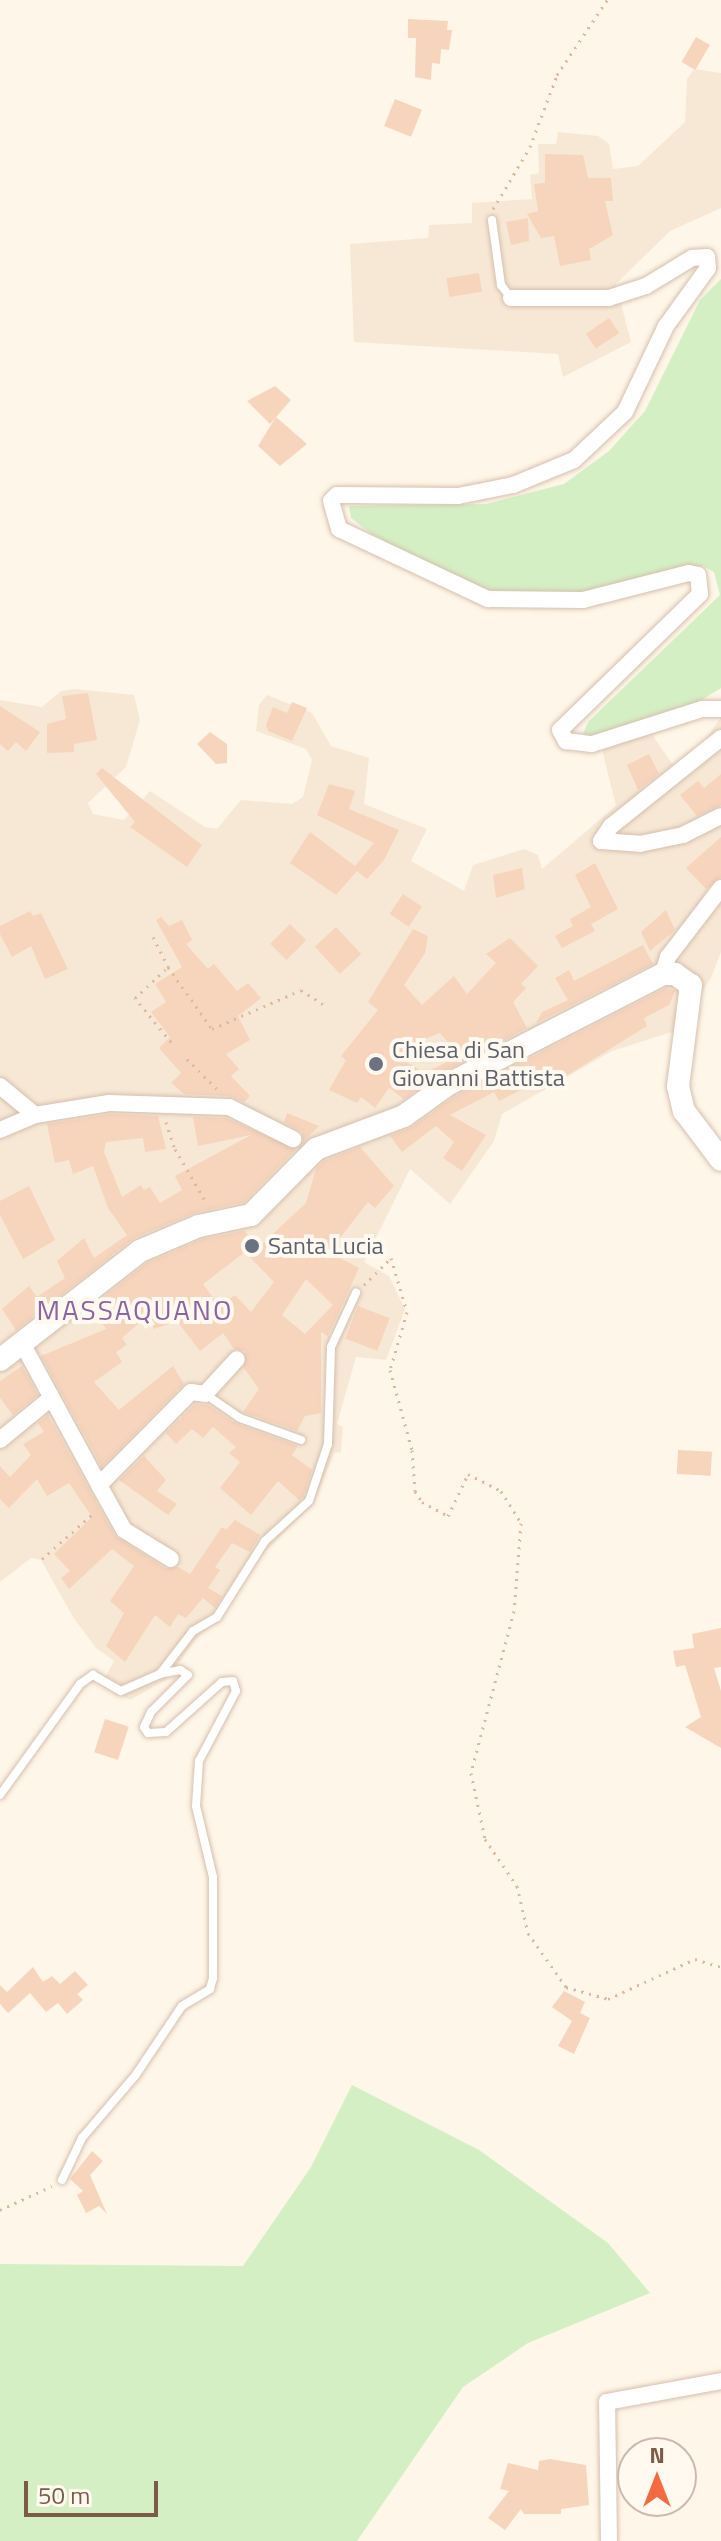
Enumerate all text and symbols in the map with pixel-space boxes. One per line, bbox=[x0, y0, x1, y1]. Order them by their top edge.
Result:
place label: Chiesa di San Giovanni Battista bbox=[392, 1036, 565, 1092]
marker: Chiesa di San Giovanni Battista bbox=[367, 1055, 385, 1073]
place label: Santa Lucia bbox=[268, 1232, 383, 1260]
marker: Santa Lucia bbox=[243, 1237, 261, 1255]
district label: MASSAQUANO bbox=[37, 1293, 233, 1327]
north arrow bbox=[617, 2437, 697, 2517]
text: N bbox=[649, 2438, 665, 2472]
scale bar bbox=[28, 2465, 162, 2515]
text: 50 m bbox=[38, 2477, 90, 2513]

